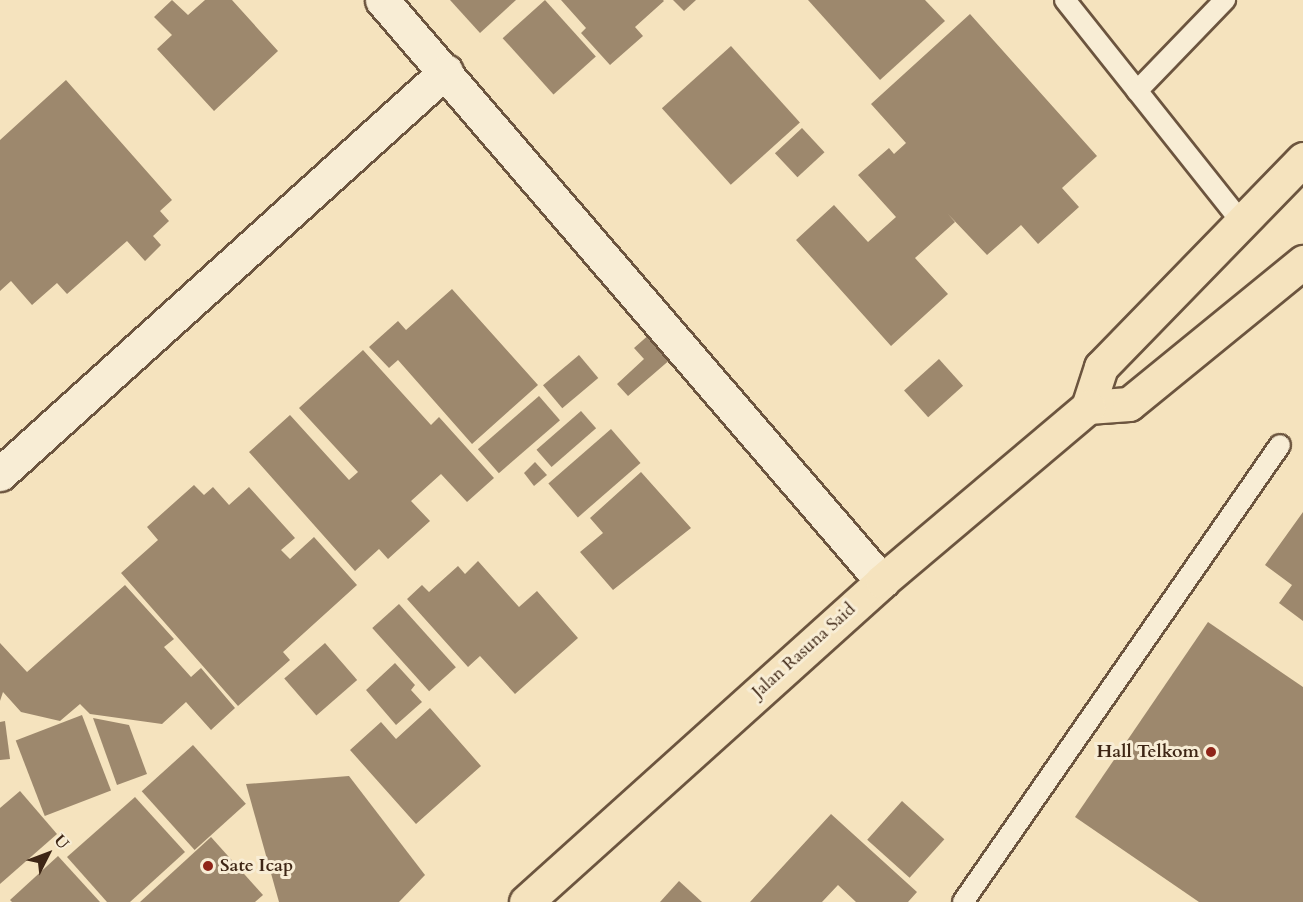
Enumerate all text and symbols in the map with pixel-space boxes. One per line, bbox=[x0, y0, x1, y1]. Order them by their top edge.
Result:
street label: Jalan Rasuna Said bbox=[748, 599, 860, 703]
place label: Hall Telkom bbox=[1097, 741, 1199, 763]
marker: Hall Telkom bbox=[1204, 745, 1218, 759]
north arrow bbox=[18, 824, 78, 884]
text: U bbox=[49, 830, 74, 854]
place label: Sate Icap bbox=[220, 855, 293, 877]
marker: Sate Icap bbox=[201, 859, 215, 873]

